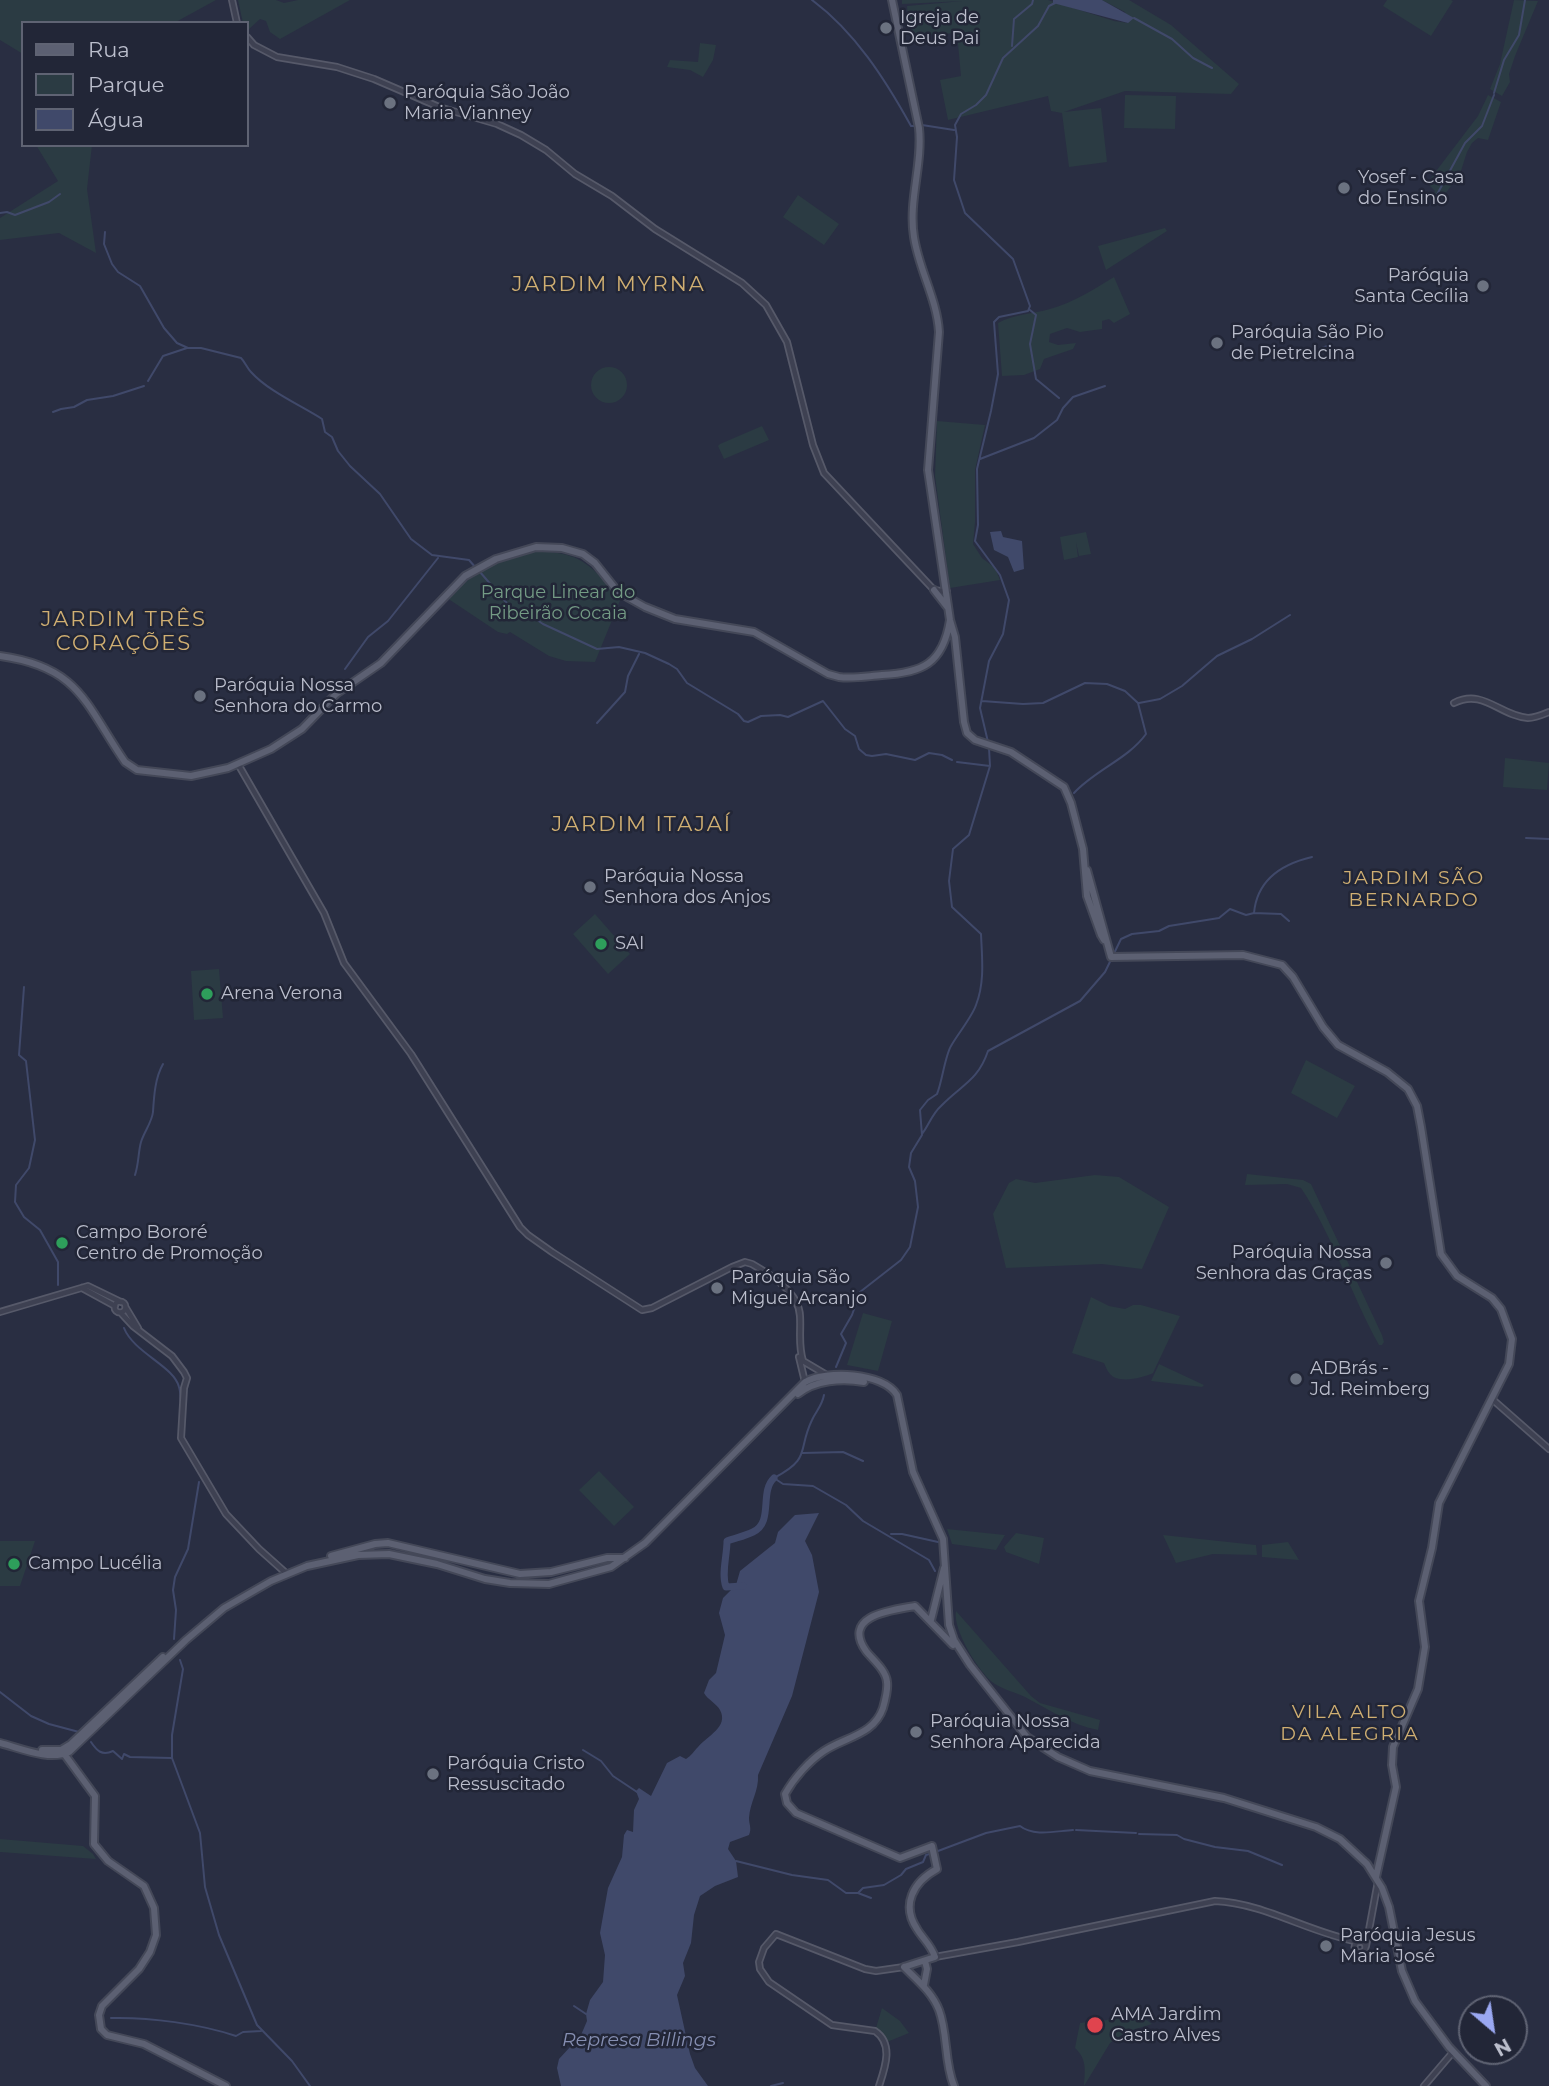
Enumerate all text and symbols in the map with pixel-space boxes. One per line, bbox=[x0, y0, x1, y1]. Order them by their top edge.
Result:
place label: Igreja de Deus Pai bbox=[900, 7, 979, 50]
marker: Igreja de Deus Pai bbox=[878, 20, 894, 36]
legend bbox=[21, 21, 248, 147]
text: Rua bbox=[88, 37, 130, 62]
text: Parque bbox=[88, 72, 164, 97]
place label: Paróquia São João Maria Vianney bbox=[404, 82, 570, 124]
marker: Paróquia São João Maria Vianney bbox=[382, 95, 398, 111]
text: Água bbox=[88, 107, 144, 132]
place label: Yosef - Casa do Ensino bbox=[1358, 167, 1464, 210]
marker: Yosef - Casa do Ensino bbox=[1336, 180, 1352, 196]
place label: Paróquia Santa Cecília bbox=[1354, 265, 1469, 308]
district label: JARDIM MYRNA bbox=[514, 272, 704, 298]
marker: Paróquia Santa Cecília bbox=[1475, 278, 1491, 294]
place label: Paróquia São Pio de Pietrelcina bbox=[1231, 322, 1384, 364]
marker: Paróquia São Pio de Pietrelcina bbox=[1209, 335, 1225, 351]
park label: Parque Linear do Ribeirão Cocaia bbox=[481, 582, 635, 624]
district label: JARDIM TRÊS CORAÇÕES bbox=[42, 607, 206, 657]
place label: Paróquia Nossa Senhora do Carmo bbox=[214, 675, 382, 718]
marker: Paróquia Nossa Senhora do Carmo bbox=[192, 688, 208, 704]
district label: JARDIM ITAJAÍ bbox=[553, 812, 731, 838]
place label: Paróquia Nossa Senhora dos Anjos bbox=[604, 866, 770, 908]
district label: JARDIM SÃO BERNARDO bbox=[1344, 867, 1484, 911]
marker: Paróquia Nossa Senhora dos Anjos bbox=[582, 879, 598, 895]
place label: SAI bbox=[615, 933, 644, 955]
marker: SAI bbox=[593, 936, 609, 952]
place label: Arena Verona bbox=[221, 983, 343, 1005]
marker: Arena Verona bbox=[199, 986, 215, 1002]
place label: Campo Bororé Centro de Promoção bbox=[76, 1222, 263, 1264]
marker: Campo Bororé Centro de Promoção bbox=[54, 1235, 70, 1251]
place label: Paróquia Nossa Senhora das Graças bbox=[1196, 1242, 1372, 1284]
marker: Paróquia Nossa Senhora das Graças bbox=[1378, 1255, 1394, 1271]
place label: Paróquia São Miguel Arcanjo bbox=[731, 1267, 867, 1310]
marker: Paróquia São Miguel Arcanjo bbox=[709, 1280, 725, 1296]
place label: ADBrás - Jd. Reimberg bbox=[1310, 1358, 1430, 1400]
marker: ADBrás - Jd. Reimberg bbox=[1288, 1371, 1304, 1387]
place label: Campo Lucélia bbox=[28, 1553, 162, 1575]
marker: Campo Lucélia bbox=[6, 1556, 22, 1572]
district label: VILA ALTO DA ALEGRIA bbox=[1282, 1701, 1418, 1745]
place label: Paróquia Nossa Senhora Aparecida bbox=[930, 1711, 1101, 1754]
marker: Paróquia Nossa Senhora Aparecida bbox=[908, 1724, 924, 1740]
place label: Paróquia Cristo Ressuscitado bbox=[447, 1753, 585, 1796]
marker: Paróquia Cristo Ressuscitado bbox=[425, 1766, 441, 1782]
place label: Paróquia Jesus Maria José bbox=[1340, 1925, 1476, 1968]
marker: Paróquia Jesus Maria José bbox=[1318, 1938, 1334, 1954]
north arrow bbox=[1458, 1995, 1528, 2065]
place label: AMA Jardim Castro Alves bbox=[1111, 2004, 1221, 2046]
marker: AMA Jardim Castro Alves bbox=[1085, 2015, 1105, 2035]
water label: Represa Billings bbox=[562, 2029, 716, 2051]
text: N bbox=[1490, 2033, 1515, 2061]

